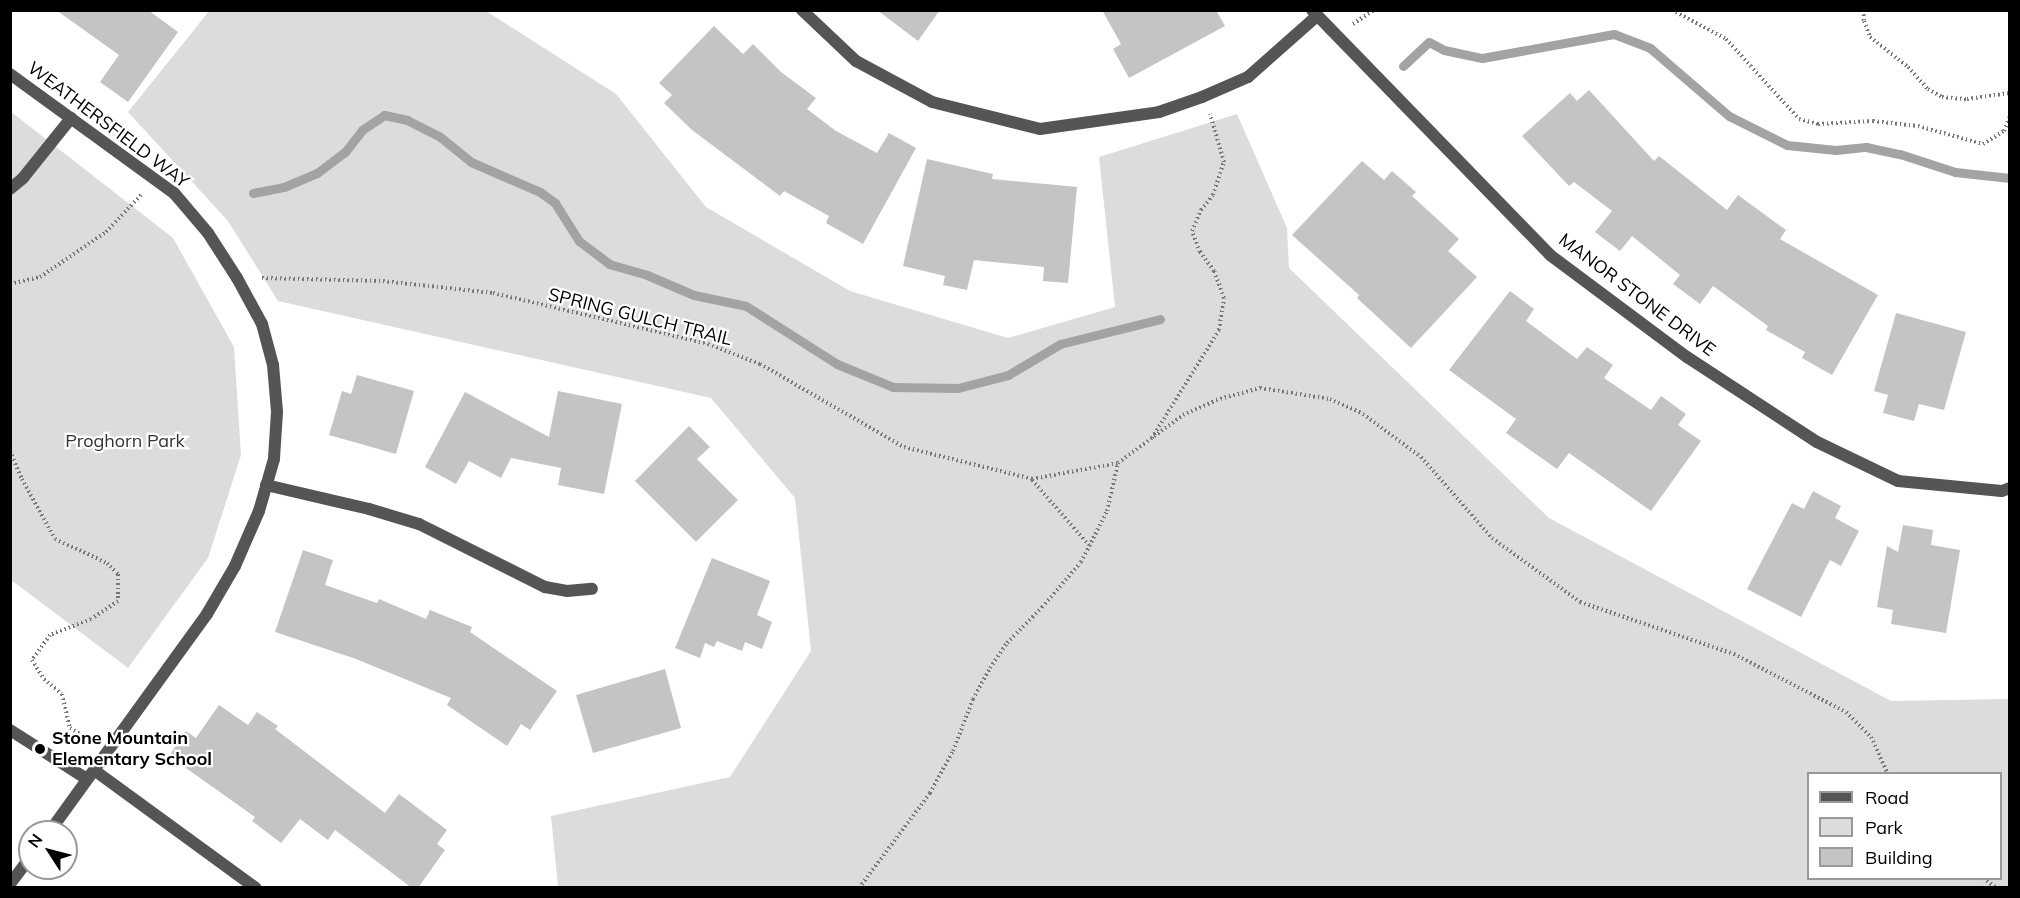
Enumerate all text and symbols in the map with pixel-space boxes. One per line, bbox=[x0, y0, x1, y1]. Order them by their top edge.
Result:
street label: WEATHERSFIELD WAY bbox=[23, 57, 193, 193]
street label: MANOR STONE DRIVE bbox=[1554, 229, 1720, 361]
street label: SPRING GULCH TRAIL bbox=[546, 284, 734, 350]
park label: Proghorn Park bbox=[65, 430, 185, 452]
place label: Stone Mountain Elementary School bbox=[52, 728, 212, 771]
marker: Stone Mountain Elementary School bbox=[33, 742, 47, 756]
legend bbox=[1807, 772, 2002, 880]
text: Road bbox=[1865, 786, 1909, 809]
text: Park bbox=[1865, 816, 1903, 839]
north arrow bbox=[18, 820, 78, 880]
text: N bbox=[23, 830, 47, 851]
text: Building bbox=[1865, 846, 1933, 869]

